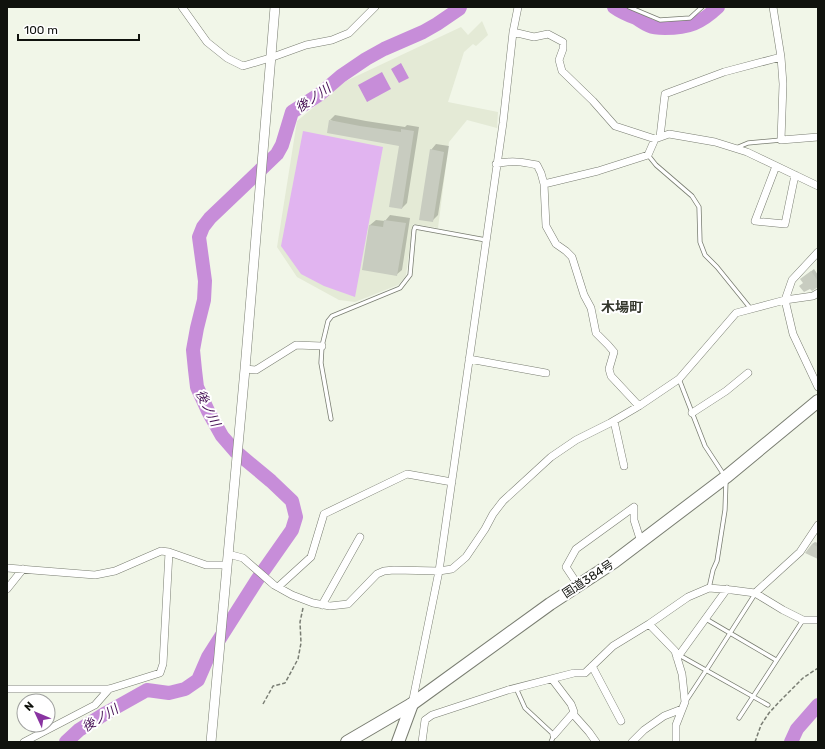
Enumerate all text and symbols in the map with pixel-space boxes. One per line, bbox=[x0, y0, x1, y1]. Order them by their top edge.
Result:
scale bar bbox=[18, 16, 139, 42]
text: 100 m bbox=[24, 23, 58, 37]
water label: 後ノ川 bbox=[293, 80, 335, 115]
district label: 木場町 bbox=[601, 299, 643, 316]
water label: 後ノ川 bbox=[193, 387, 224, 431]
street label: 国道384号 bbox=[560, 557, 616, 601]
north arrow bbox=[16, 693, 56, 733]
text: N bbox=[22, 699, 37, 714]
water label: 後ノ川 bbox=[79, 701, 122, 734]

